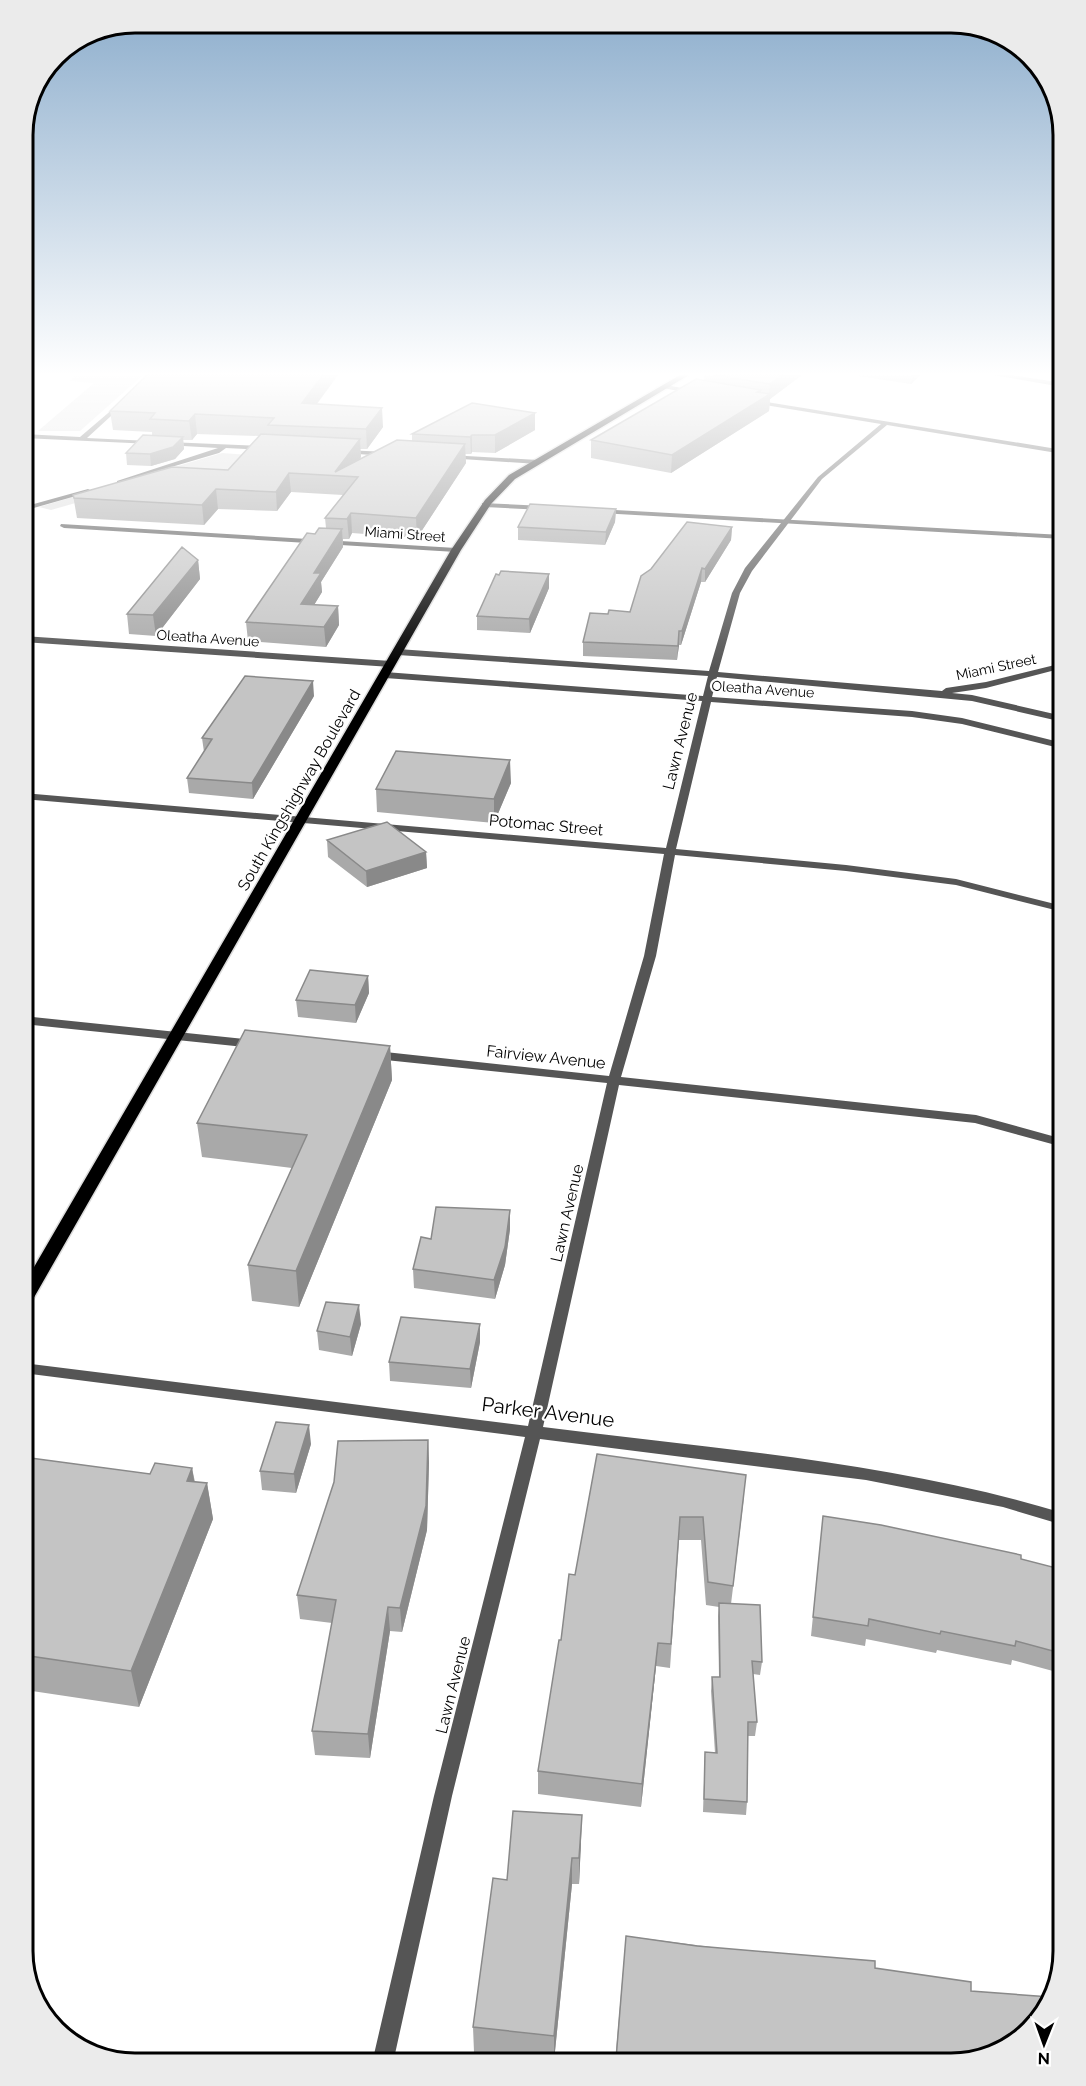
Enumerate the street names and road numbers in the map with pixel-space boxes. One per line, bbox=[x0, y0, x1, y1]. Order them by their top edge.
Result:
street label: Miami Street bbox=[364, 523, 446, 545]
street label: Oleatha Avenue bbox=[156, 626, 260, 650]
street label: Miami Street bbox=[955, 651, 1038, 683]
street label: Oleatha Avenue bbox=[711, 677, 815, 701]
street label: South Kingshighway Boulevard bbox=[233, 686, 365, 894]
street label: Lawn Avenue bbox=[659, 690, 701, 792]
street label: Potomac Street bbox=[488, 811, 605, 840]
street label: Fairview Avenue bbox=[485, 1041, 607, 1073]
street label: Lawn Avenue bbox=[547, 1162, 587, 1264]
street label: Parker Avenue bbox=[480, 1392, 616, 1432]
street label: Lawn Avenue bbox=[432, 1634, 474, 1736]

